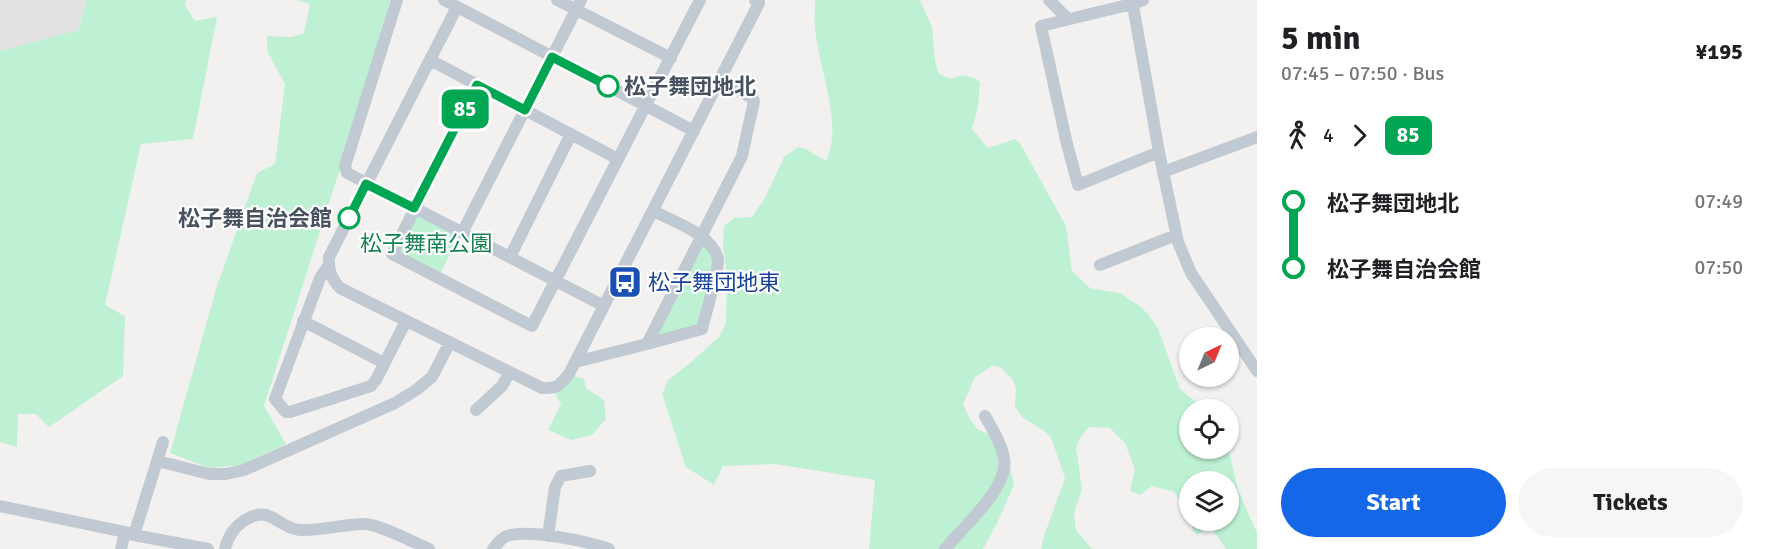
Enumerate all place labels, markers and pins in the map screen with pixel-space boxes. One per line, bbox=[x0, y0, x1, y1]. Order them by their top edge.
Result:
place label: 松子舞団地北 bbox=[624, 73, 756, 100]
marker: 松子舞団地北 bbox=[597, 75, 619, 97]
place label: 松子舞自治会館 bbox=[178, 205, 332, 232]
marker: 松子舞自治会館 bbox=[338, 207, 360, 229]
bus stop icon: 松子舞団地東 bbox=[607, 264, 643, 300]
place label: 松子舞団地東 bbox=[648, 269, 780, 296]

